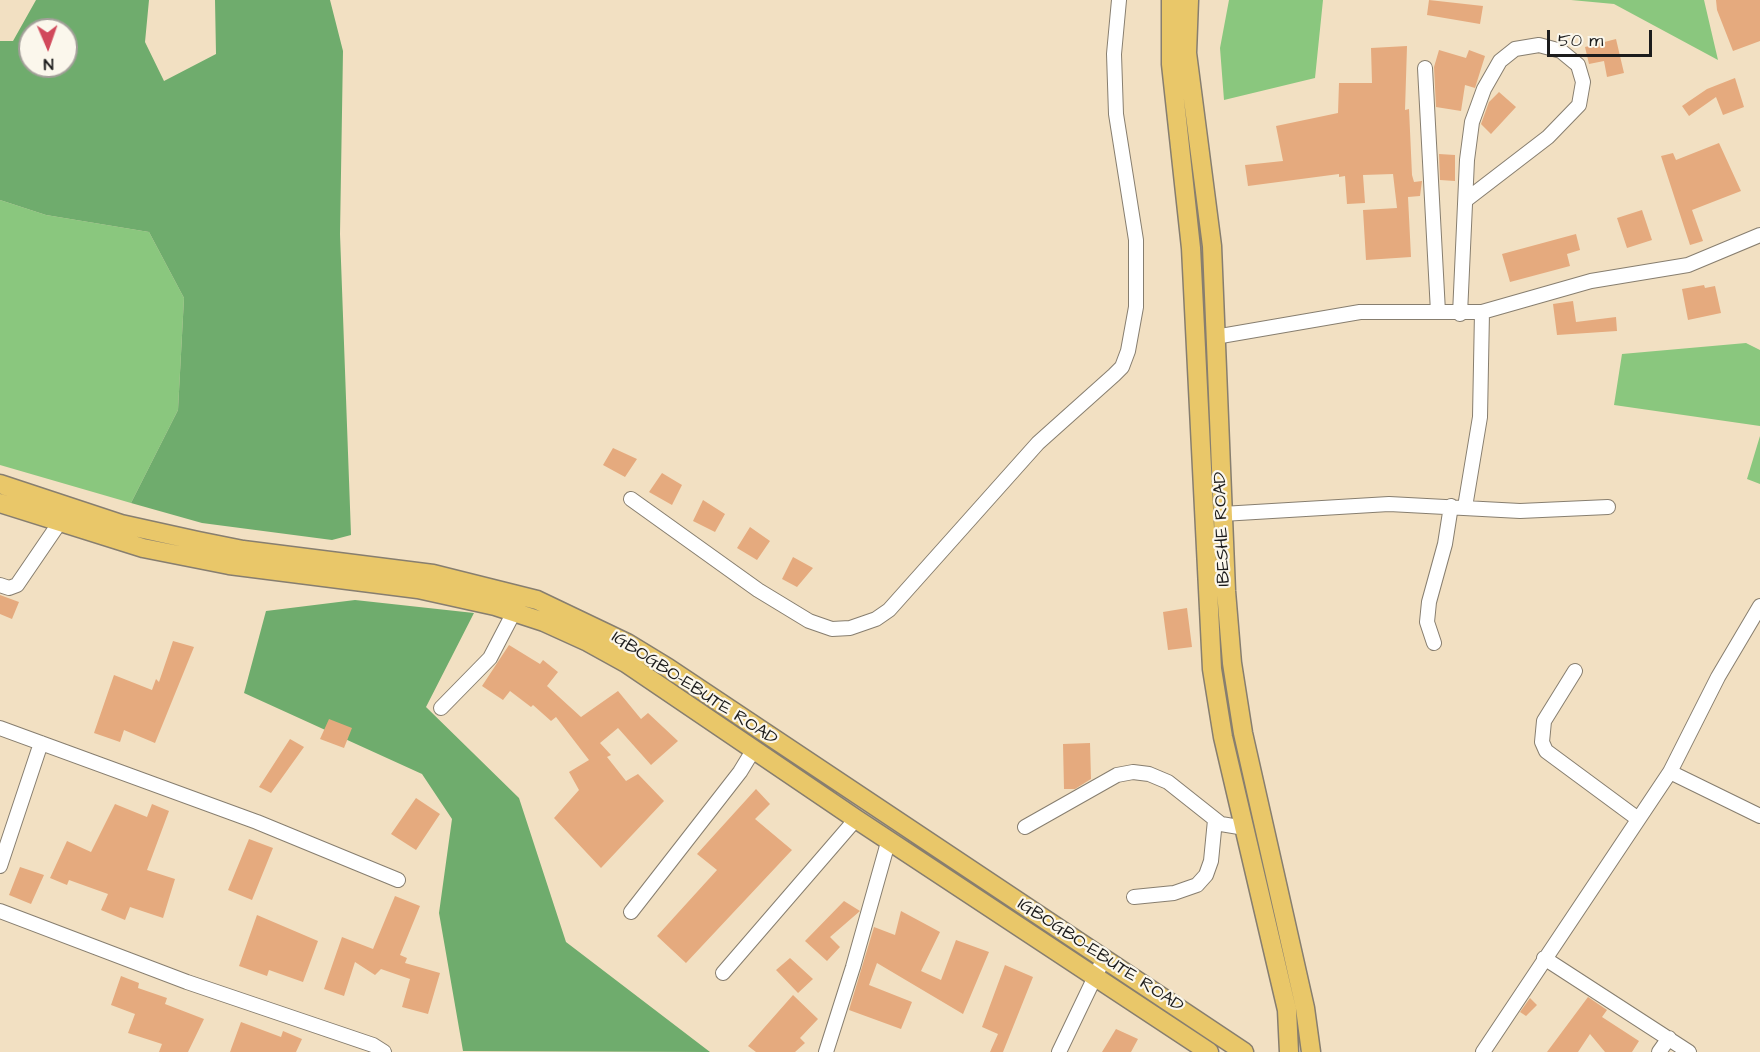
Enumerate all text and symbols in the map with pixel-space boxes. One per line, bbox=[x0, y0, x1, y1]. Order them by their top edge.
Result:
north arrow bbox=[18, 18, 78, 78]
scale bar bbox=[1550, 18, 1655, 56]
text: 50 m bbox=[1558, 28, 1603, 53]
text: N bbox=[43, 53, 54, 75]
street label: IBESHE ROAD bbox=[1210, 471, 1236, 587]
street label: IGBOGBO-EBUTE ROAD bbox=[607, 627, 781, 751]
street label: IGBOGBO-EBUTE ROAD bbox=[1013, 894, 1187, 1018]

